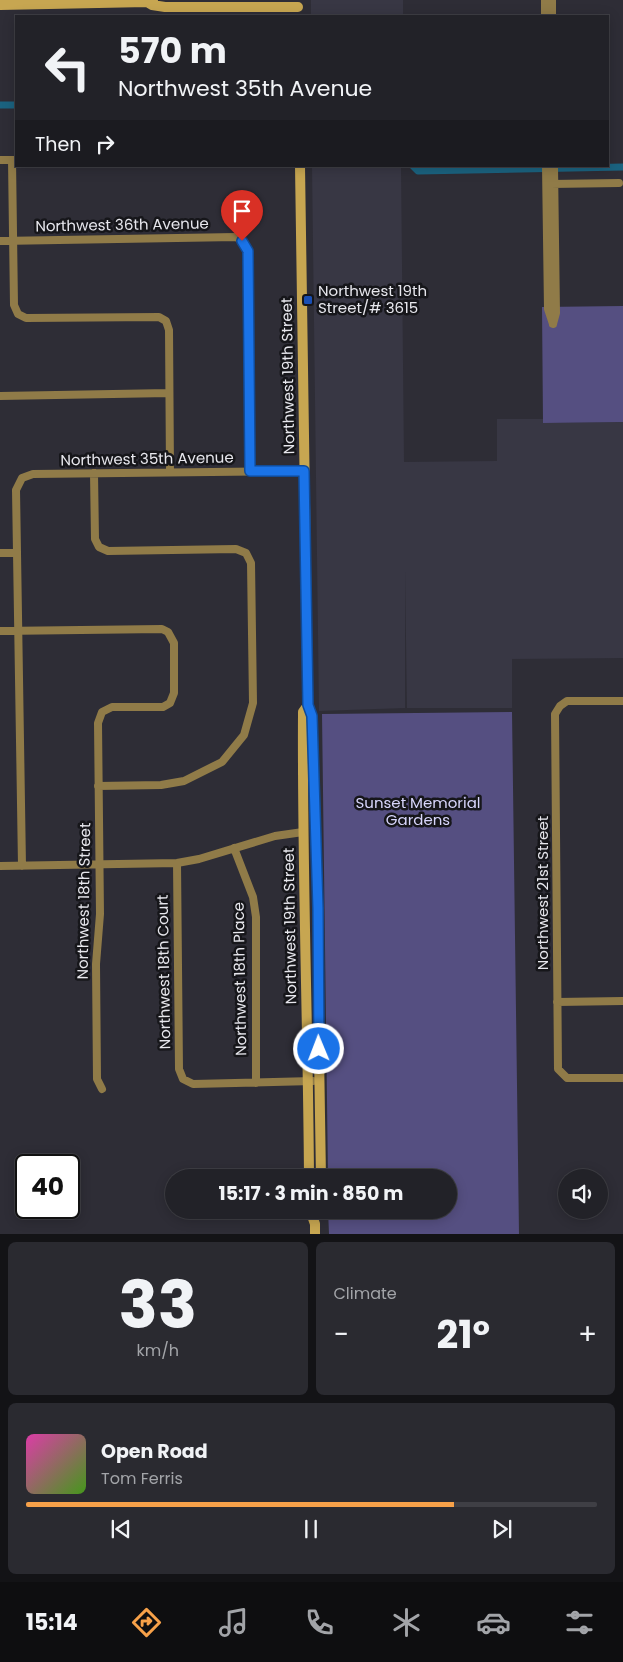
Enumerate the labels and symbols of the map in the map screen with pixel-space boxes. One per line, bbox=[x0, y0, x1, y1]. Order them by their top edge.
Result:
pin bbox=[221, 190, 263, 241]
street label: Northwest 36th Avenue bbox=[35, 212, 209, 237]
place label: Northwest 19th Street/# 3615 bbox=[318, 280, 427, 318]
marker: Northwest 19th Street/# 3615 bbox=[302, 294, 314, 306]
street label: Northwest 19th Street bbox=[276, 297, 299, 455]
street label: Northwest 35th Avenue bbox=[60, 446, 234, 471]
park label: Sunset Memorial Gardens bbox=[356, 792, 480, 830]
street label: Northwest 21st Street bbox=[532, 816, 553, 970]
street label: Northwest 18th Street bbox=[72, 822, 95, 980]
street label: Northwest 19th Street bbox=[278, 847, 301, 1005]
street label: Northwest 18th Court bbox=[152, 894, 175, 1050]
street label: Northwest 18th Place bbox=[228, 902, 251, 1056]
position arrow bbox=[292, 1022, 344, 1074]
speed limit sign: 40 bbox=[15, 1154, 80, 1219]

